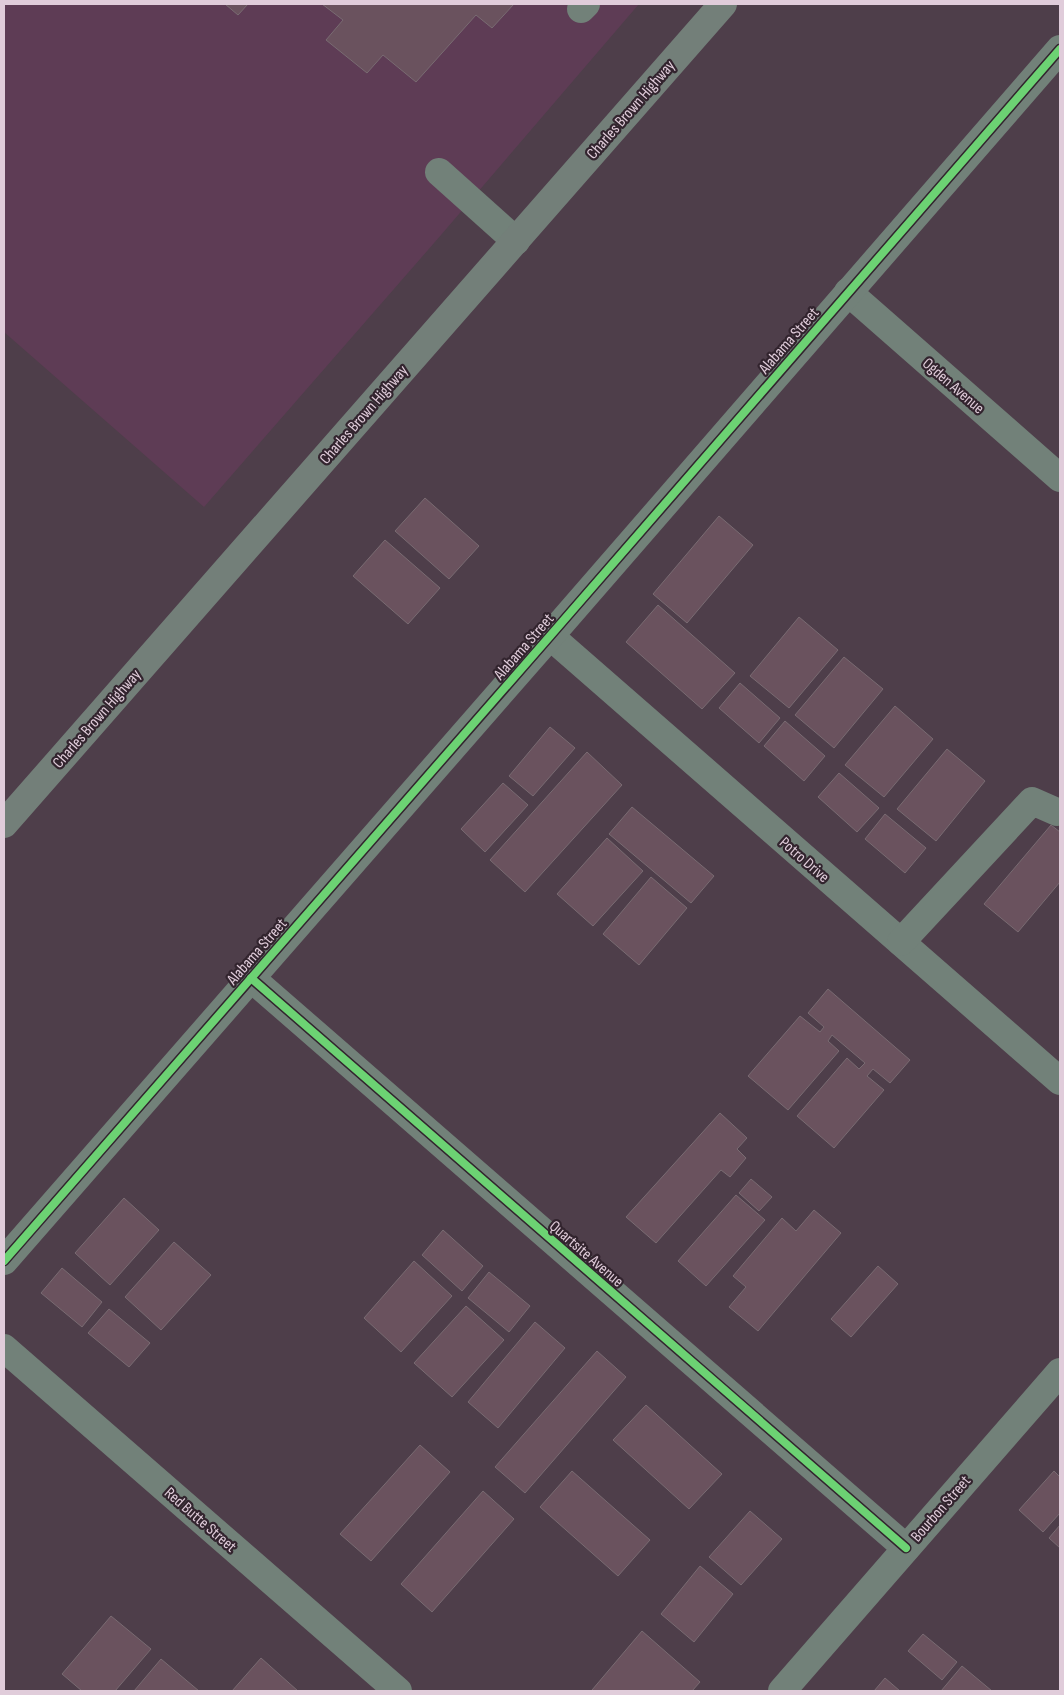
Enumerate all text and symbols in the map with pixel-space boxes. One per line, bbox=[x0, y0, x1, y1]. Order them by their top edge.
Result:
street label: Charles Brown Highway bbox=[583, 57, 679, 163]
street label: Alabama Street bbox=[755, 304, 823, 379]
street label: Ogden Avenue bbox=[918, 354, 988, 418]
street label: Charles Brown Highway bbox=[316, 362, 412, 468]
street label: Alabama Street bbox=[490, 610, 558, 685]
street label: Charles Brown Highway bbox=[49, 666, 145, 772]
street label: Potro Drive bbox=[775, 833, 833, 887]
street label: Alabama Street bbox=[223, 915, 291, 990]
street label: Quartsite Avenue bbox=[545, 1217, 627, 1291]
street label: Bourbon Street bbox=[907, 1472, 975, 1546]
street label: Red Butte Street bbox=[160, 1484, 240, 1557]

